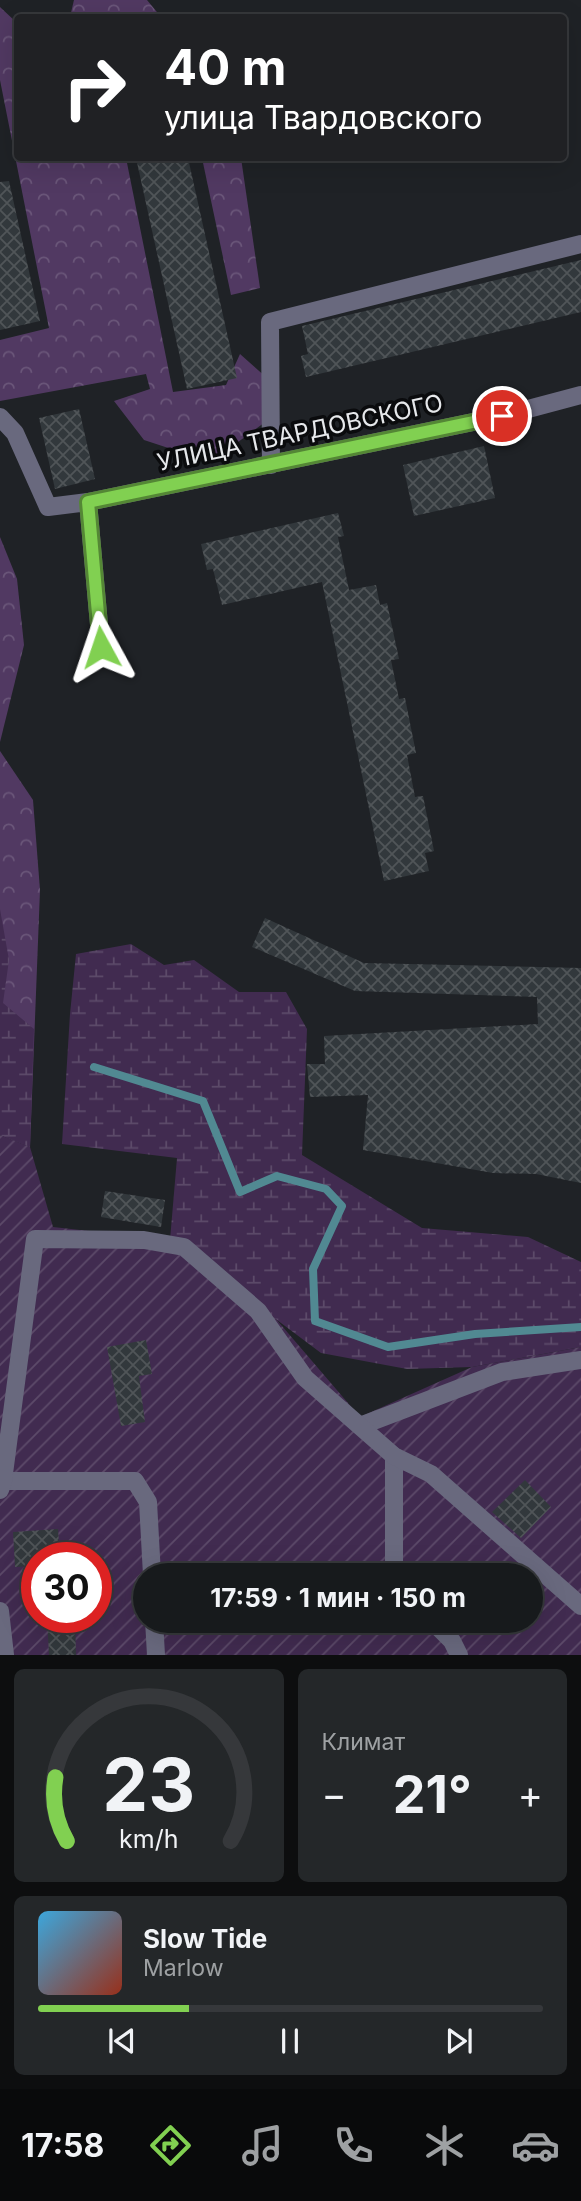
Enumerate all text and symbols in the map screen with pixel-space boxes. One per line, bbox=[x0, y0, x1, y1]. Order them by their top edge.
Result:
text: 40 m bbox=[164, 38, 287, 97]
icon: right bbox=[49, 42, 140, 133]
text: улица Твардовского bbox=[164, 98, 482, 137]
pin bbox=[472, 386, 532, 446]
street label: УЛИЦА ТВАРДОВСКОГО bbox=[154, 388, 445, 477]
icon: arrive bbox=[483, 397, 521, 435]
position arrow bbox=[64, 610, 138, 684]
speed limit sign: 30 bbox=[21, 1542, 112, 1633]
text: 17:59 · 1 мин · 150 m bbox=[210, 1582, 466, 1613]
text: Климат bbox=[322, 1728, 405, 1756]
text: 23 bbox=[102, 1741, 195, 1830]
text: 21° bbox=[393, 1763, 472, 1826]
text: − bbox=[322, 1771, 347, 1817]
text: + bbox=[518, 1771, 543, 1817]
text: km/h bbox=[119, 1824, 178, 1854]
text: Slow Tide bbox=[143, 1923, 267, 1954]
text: Marlow bbox=[143, 1954, 223, 1982]
icon: previous bbox=[103, 2022, 141, 2060]
icon: pause bbox=[271, 2022, 309, 2060]
icon: next bbox=[440, 2022, 478, 2060]
icon: directions bbox=[146, 2121, 195, 2170]
icon: music bbox=[238, 2121, 287, 2170]
icon: phone bbox=[329, 2121, 378, 2170]
icon: climate bbox=[420, 2121, 469, 2170]
icon: car bbox=[511, 2121, 560, 2170]
text: 17:58 bbox=[21, 2126, 104, 2165]

